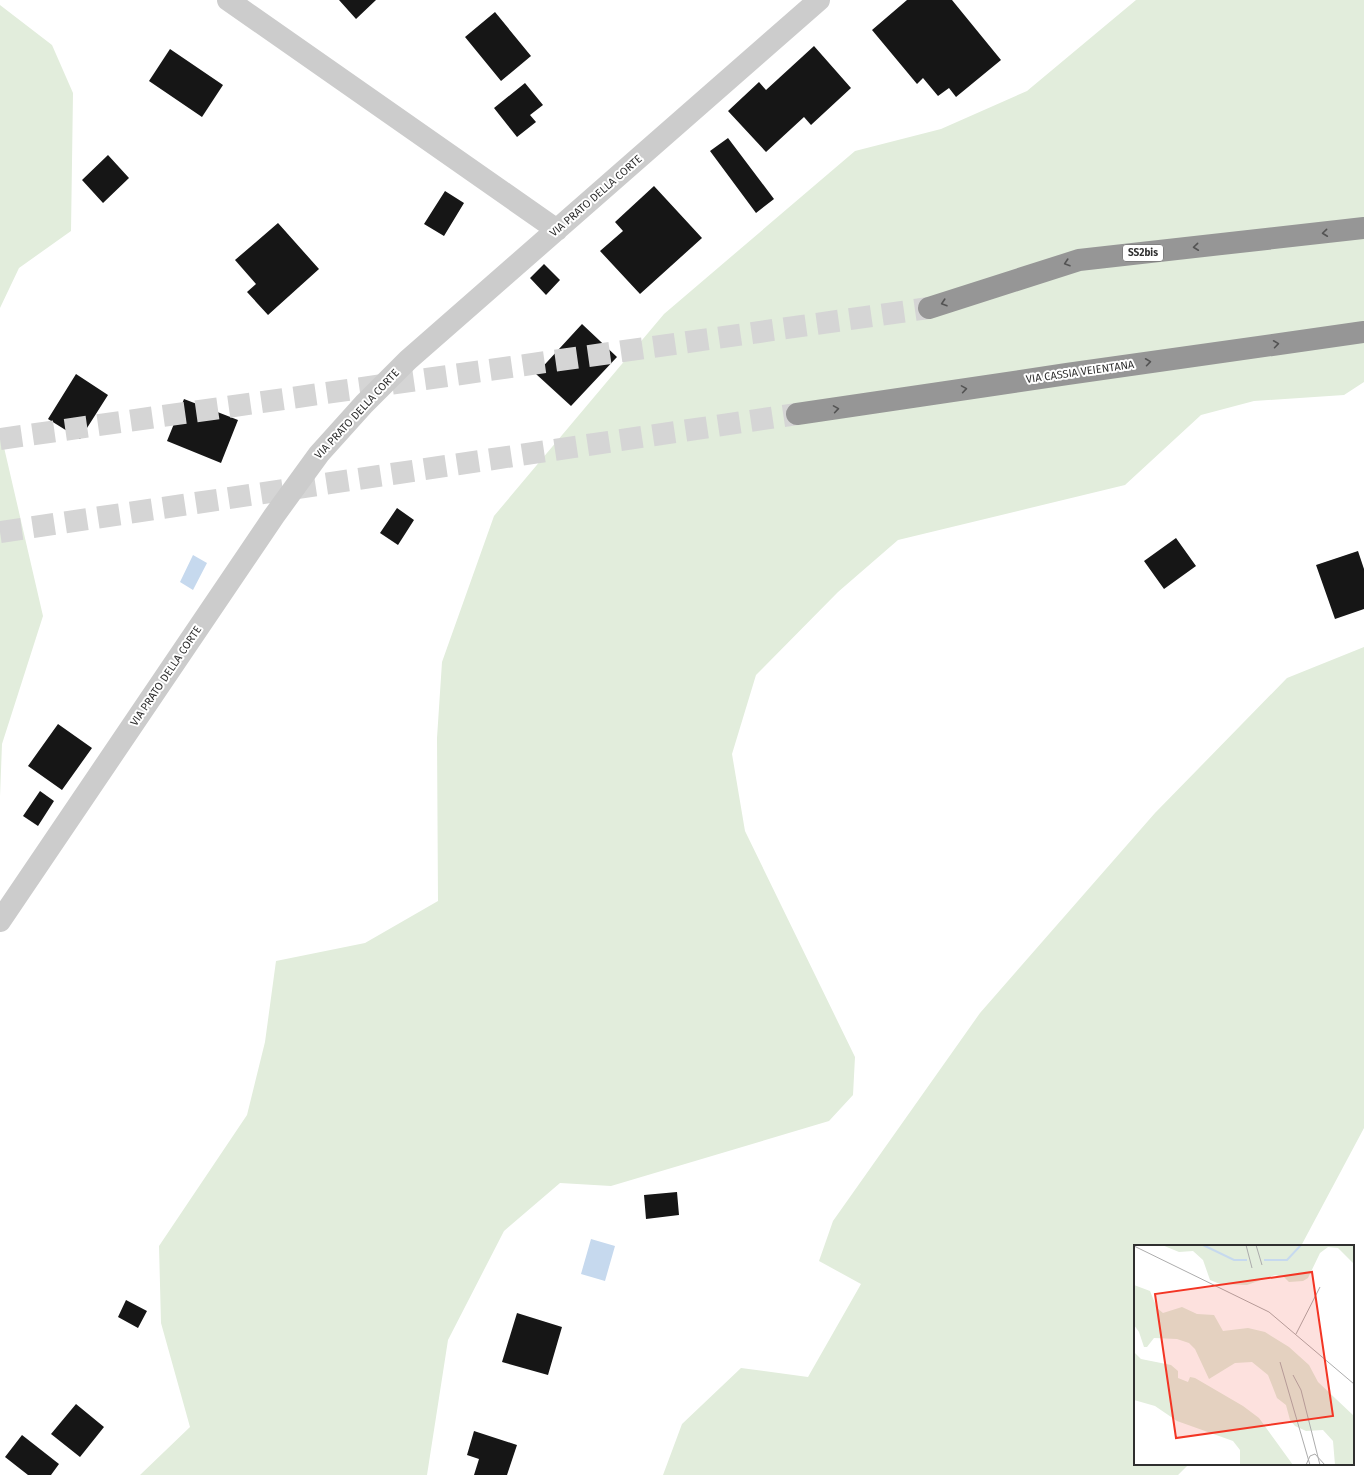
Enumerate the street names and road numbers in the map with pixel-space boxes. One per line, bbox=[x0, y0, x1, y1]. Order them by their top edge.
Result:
street label: VIA PRATO DELLA CORTE bbox=[547, 152, 645, 240]
road number: SS2bis bbox=[1123, 245, 1163, 261]
street label: VIA CASSIA VEIENTANA bbox=[1025, 358, 1136, 386]
street label: VIA PRATO DELLA CORTE bbox=[312, 366, 402, 462]
street label: VIA PRATO DELLA CORTE bbox=[128, 623, 204, 729]

